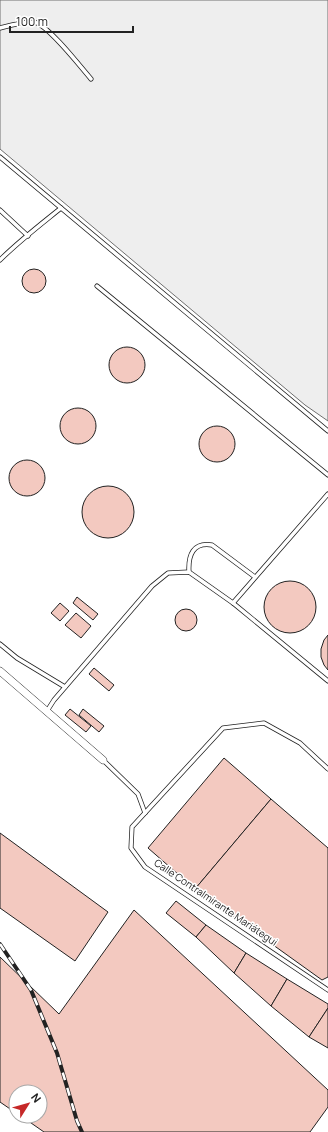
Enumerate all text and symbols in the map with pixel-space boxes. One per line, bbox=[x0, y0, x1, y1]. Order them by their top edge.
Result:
scale bar bbox=[10, 8, 133, 34]
text: 100 m bbox=[16, 13, 48, 30]
street label: Calle Contralmirante Mariátegui bbox=[151, 855, 281, 949]
north arrow bbox=[8, 1084, 48, 1124]
text: N bbox=[28, 1090, 45, 1105]

